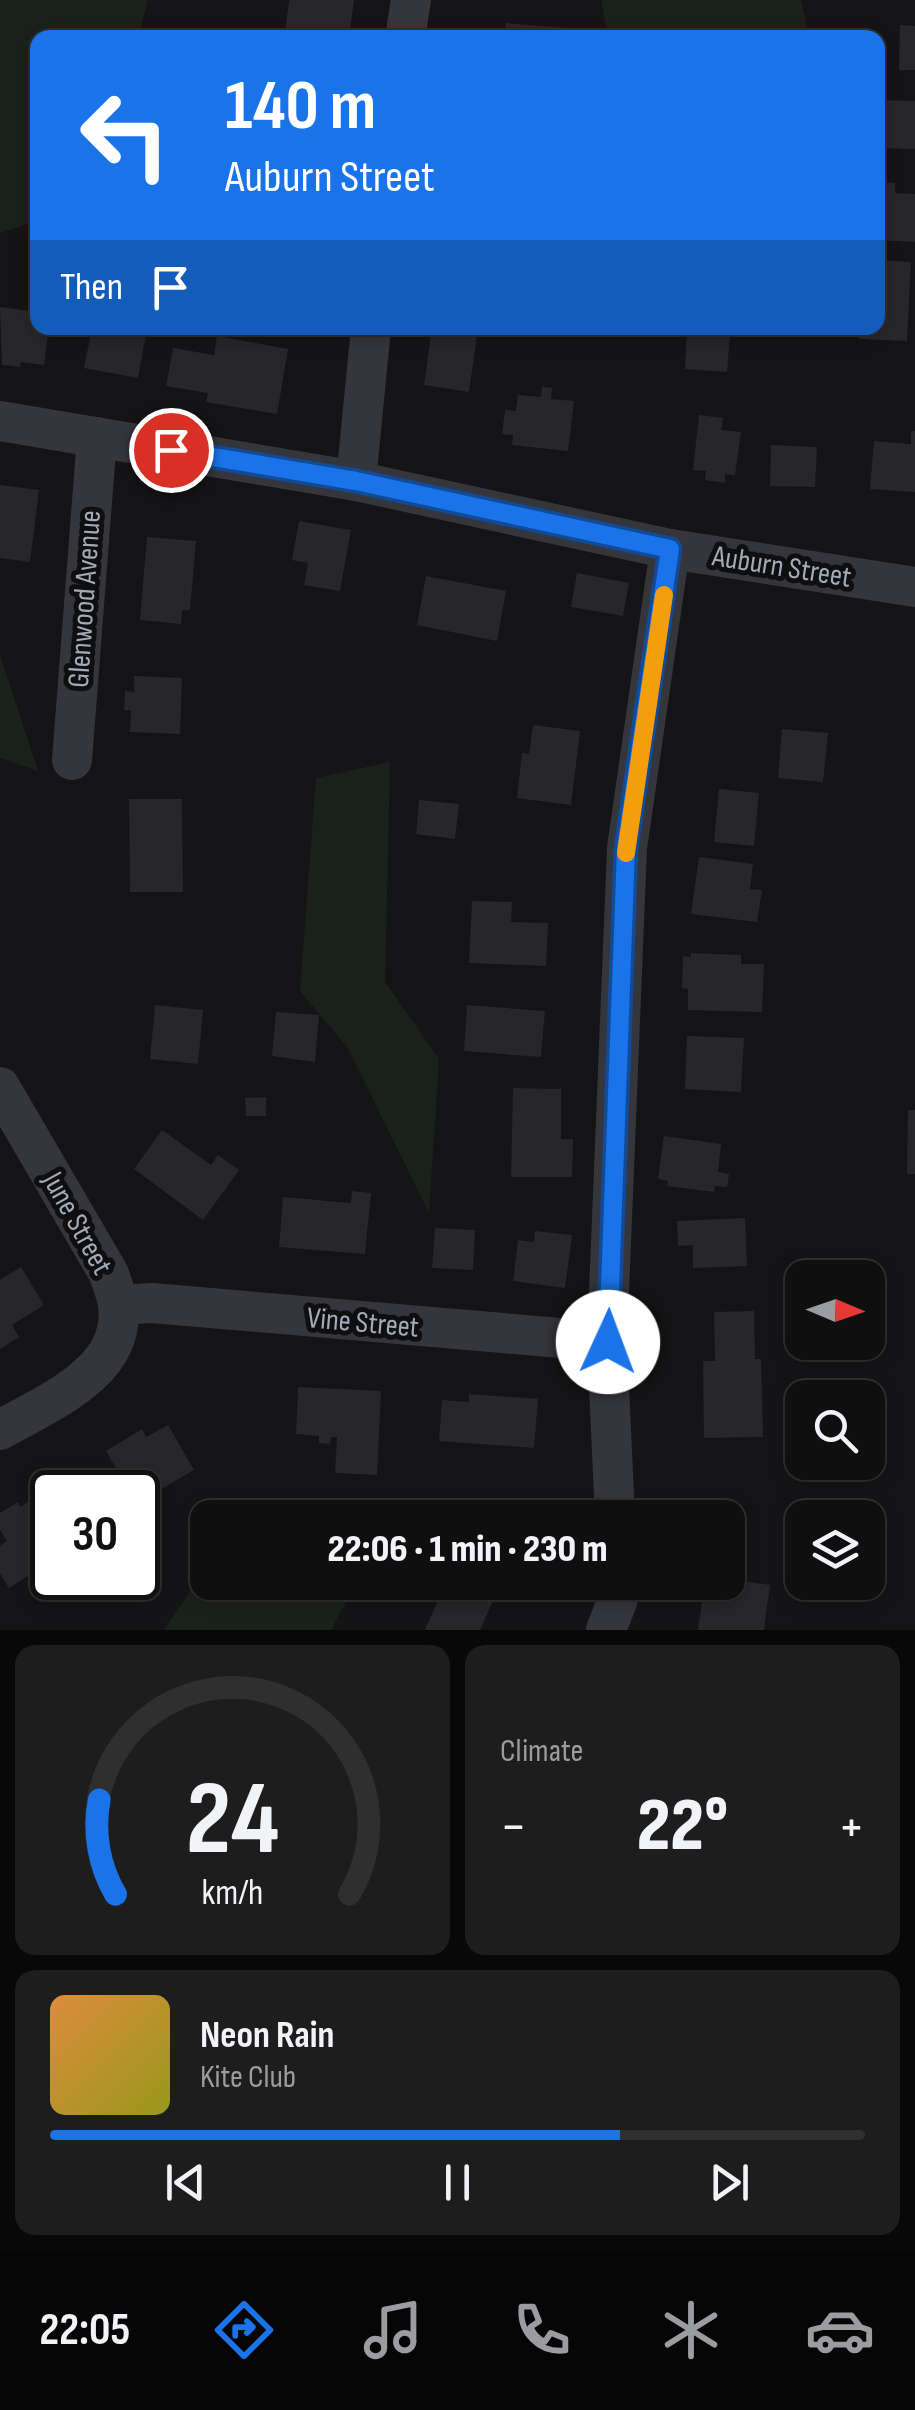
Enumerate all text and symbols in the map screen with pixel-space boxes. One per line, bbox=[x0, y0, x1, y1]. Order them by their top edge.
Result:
text: 140 m bbox=[225, 65, 376, 149]
icon: left bbox=[60, 70, 190, 200]
text: Auburn Street bbox=[225, 150, 435, 205]
icon: arrive bbox=[143, 260, 198, 315]
text: Then bbox=[60, 265, 123, 310]
pin bbox=[129, 408, 214, 493]
icon: arrive bbox=[144, 423, 199, 478]
street label: Glenwood Avenue bbox=[61, 509, 109, 689]
street label: Auburn Street bbox=[709, 538, 854, 596]
street label: June Street bbox=[34, 1165, 120, 1281]
north arrow bbox=[785, 1260, 885, 1360]
map controls bbox=[785, 1260, 885, 1600]
position arrow bbox=[556, 1290, 660, 1394]
street label: Vine Street bbox=[306, 1300, 420, 1346]
button: search bbox=[785, 1380, 885, 1480]
speed limit sign: 30 bbox=[30, 1470, 160, 1600]
button: layers bbox=[785, 1500, 885, 1600]
text: 22:06 · 1 min · 230 m bbox=[327, 1527, 608, 1572]
text: Climate bbox=[500, 1732, 583, 1771]
text: 24 bbox=[186, 1758, 279, 1883]
text: 22° bbox=[637, 1781, 728, 1872]
text: − bbox=[500, 1794, 527, 1861]
text: + bbox=[838, 1794, 865, 1861]
text: km/h bbox=[202, 1872, 263, 1915]
text: Neon Rain bbox=[200, 2013, 334, 2058]
text: Kite Club bbox=[200, 2058, 296, 2097]
icon: previous bbox=[158, 2155, 213, 2210]
icon: pause bbox=[430, 2155, 485, 2210]
icon: next bbox=[702, 2155, 757, 2210]
icon: directions bbox=[209, 2295, 279, 2365]
icon: music bbox=[358, 2295, 428, 2365]
icon: phone bbox=[507, 2295, 577, 2365]
icon: climate bbox=[656, 2295, 726, 2365]
icon: car bbox=[805, 2295, 875, 2365]
text: 22:05 bbox=[40, 2303, 130, 2358]

